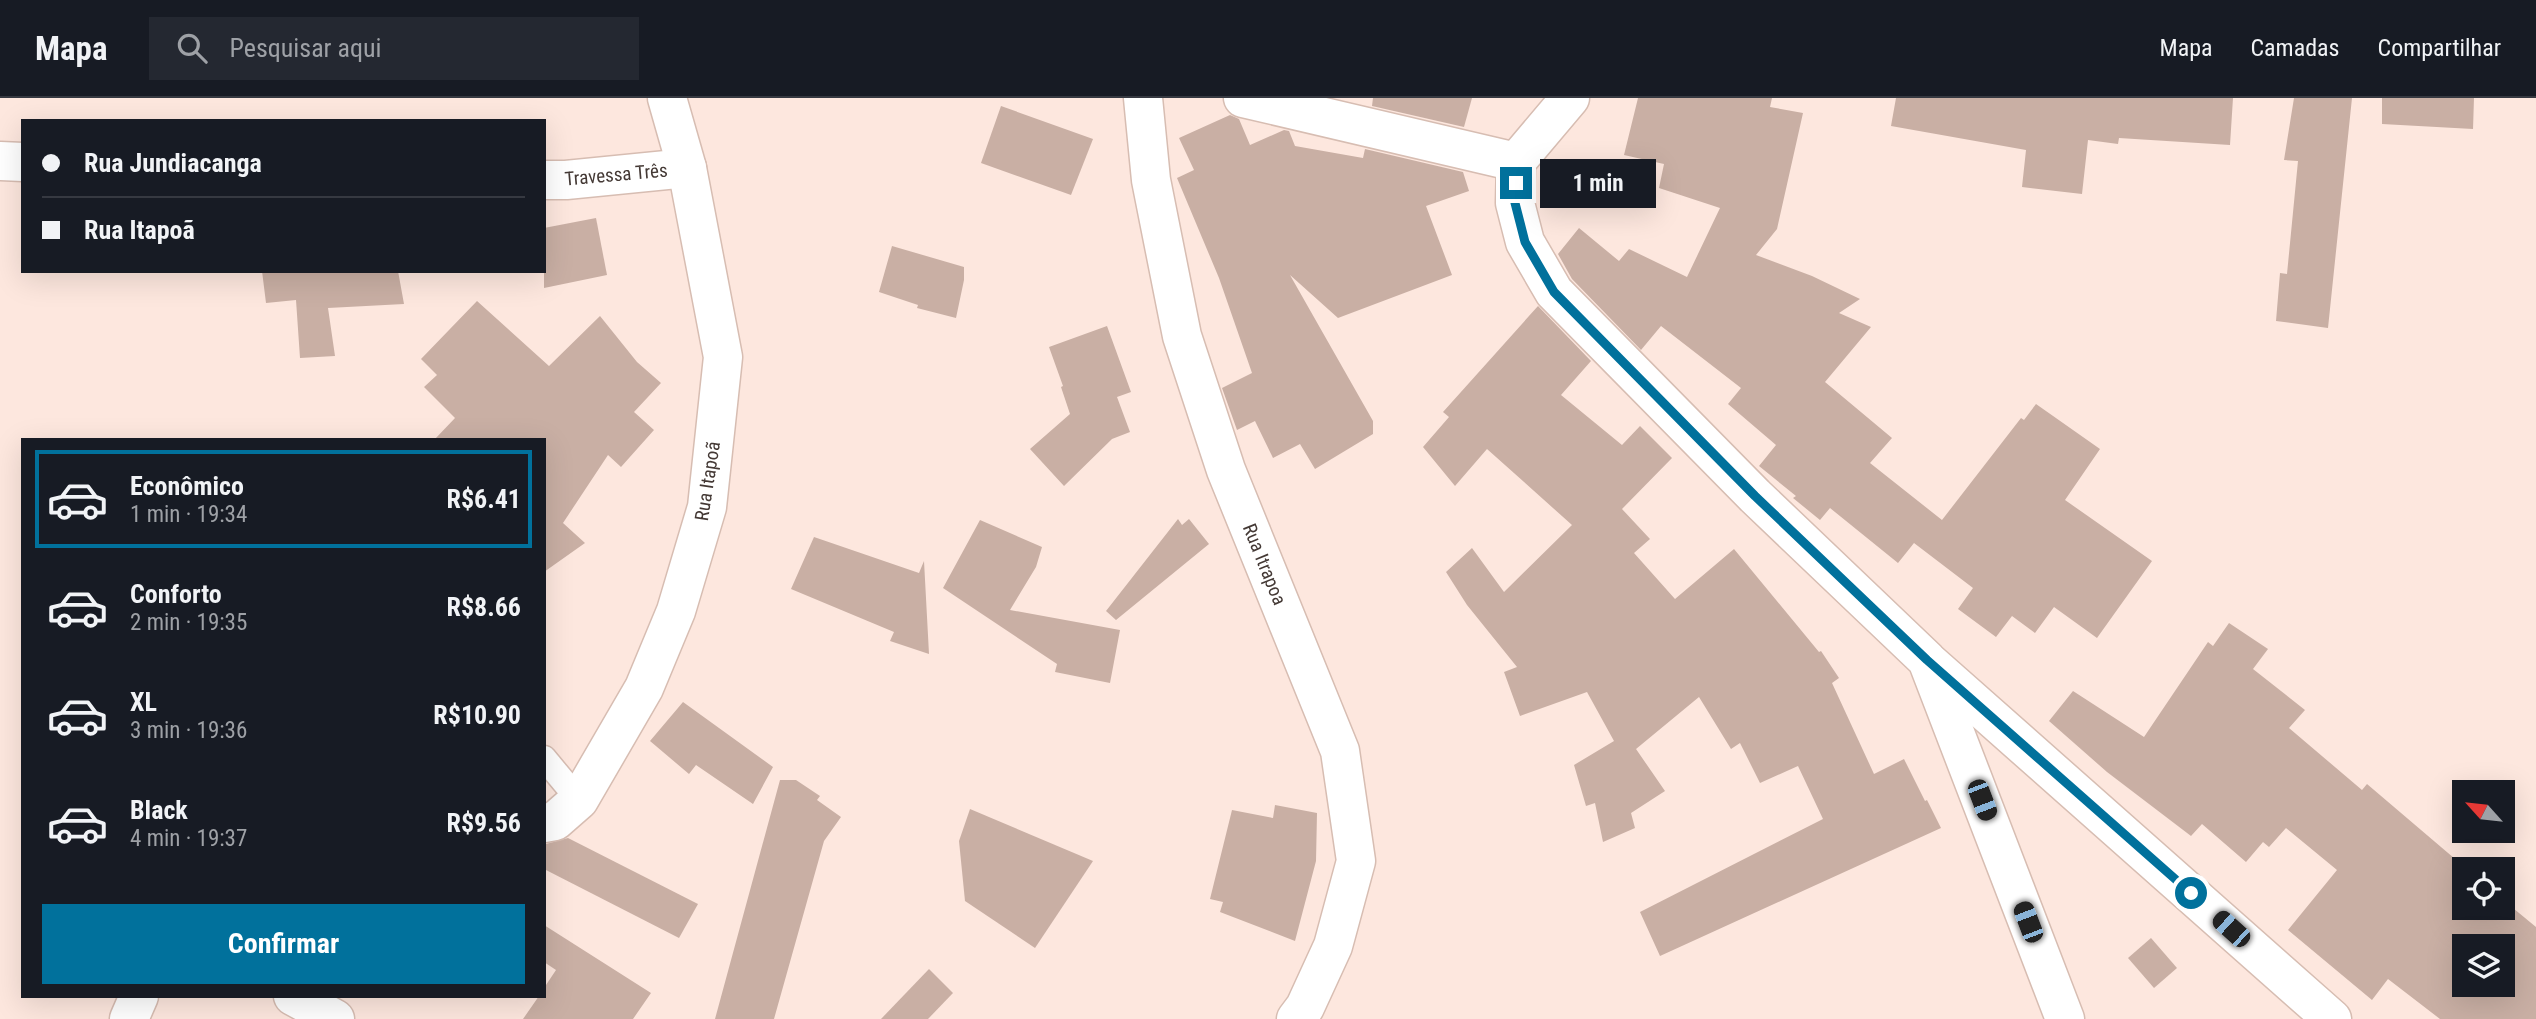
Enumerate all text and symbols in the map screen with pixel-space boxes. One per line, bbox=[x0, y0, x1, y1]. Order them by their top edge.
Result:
search box bbox=[149, 17, 639, 80]
text: Mapa bbox=[35, 29, 107, 68]
icon: search bbox=[173, 29, 211, 67]
text: Pesquisar aqui bbox=[229, 33, 382, 63]
text: Mapa bbox=[2160, 34, 2213, 62]
text: Camadas bbox=[2251, 34, 2340, 62]
text: Compartilhar bbox=[2378, 34, 2501, 62]
text: Rua Jundiacanga bbox=[84, 148, 262, 178]
callout: 1 min bbox=[1540, 158, 1656, 208]
street label: Travessa Três bbox=[564, 159, 668, 190]
route end bbox=[1500, 167, 1532, 199]
text: 1 min bbox=[1572, 170, 1624, 197]
text: Rua Itapoã bbox=[84, 215, 195, 245]
street label: Rua Itapoã bbox=[690, 440, 725, 522]
icon: car bbox=[46, 468, 109, 531]
text: Econômico bbox=[130, 471, 244, 501]
text: R$6.41 bbox=[447, 484, 521, 514]
text: 1 min · 19:34 bbox=[130, 501, 247, 528]
street label: Rua Itrapoa bbox=[1238, 520, 1291, 608]
icon: car bbox=[46, 576, 109, 639]
text: Conforto bbox=[130, 579, 222, 609]
text: R$8.66 bbox=[447, 592, 521, 622]
text: 2 min · 19:35 bbox=[130, 609, 247, 636]
icon: car bbox=[46, 684, 109, 747]
text: XL bbox=[130, 687, 157, 717]
text: R$10.90 bbox=[433, 700, 521, 730]
text: 3 min · 19:36 bbox=[130, 717, 247, 744]
car bbox=[1965, 777, 2000, 823]
north arrow bbox=[2452, 780, 2515, 844]
map controls bbox=[2452, 780, 2515, 997]
icon: car bbox=[46, 792, 109, 855]
text: Black bbox=[130, 795, 188, 825]
text: R$9.56 bbox=[447, 808, 521, 838]
text: 4 min · 19:37 bbox=[130, 825, 247, 852]
button: locate bbox=[2452, 857, 2515, 920]
route start bbox=[2175, 877, 2207, 909]
car bbox=[2011, 899, 2046, 945]
button: Confirmar bbox=[42, 904, 525, 984]
car bbox=[2209, 907, 2254, 951]
button: layers bbox=[2452, 934, 2515, 997]

